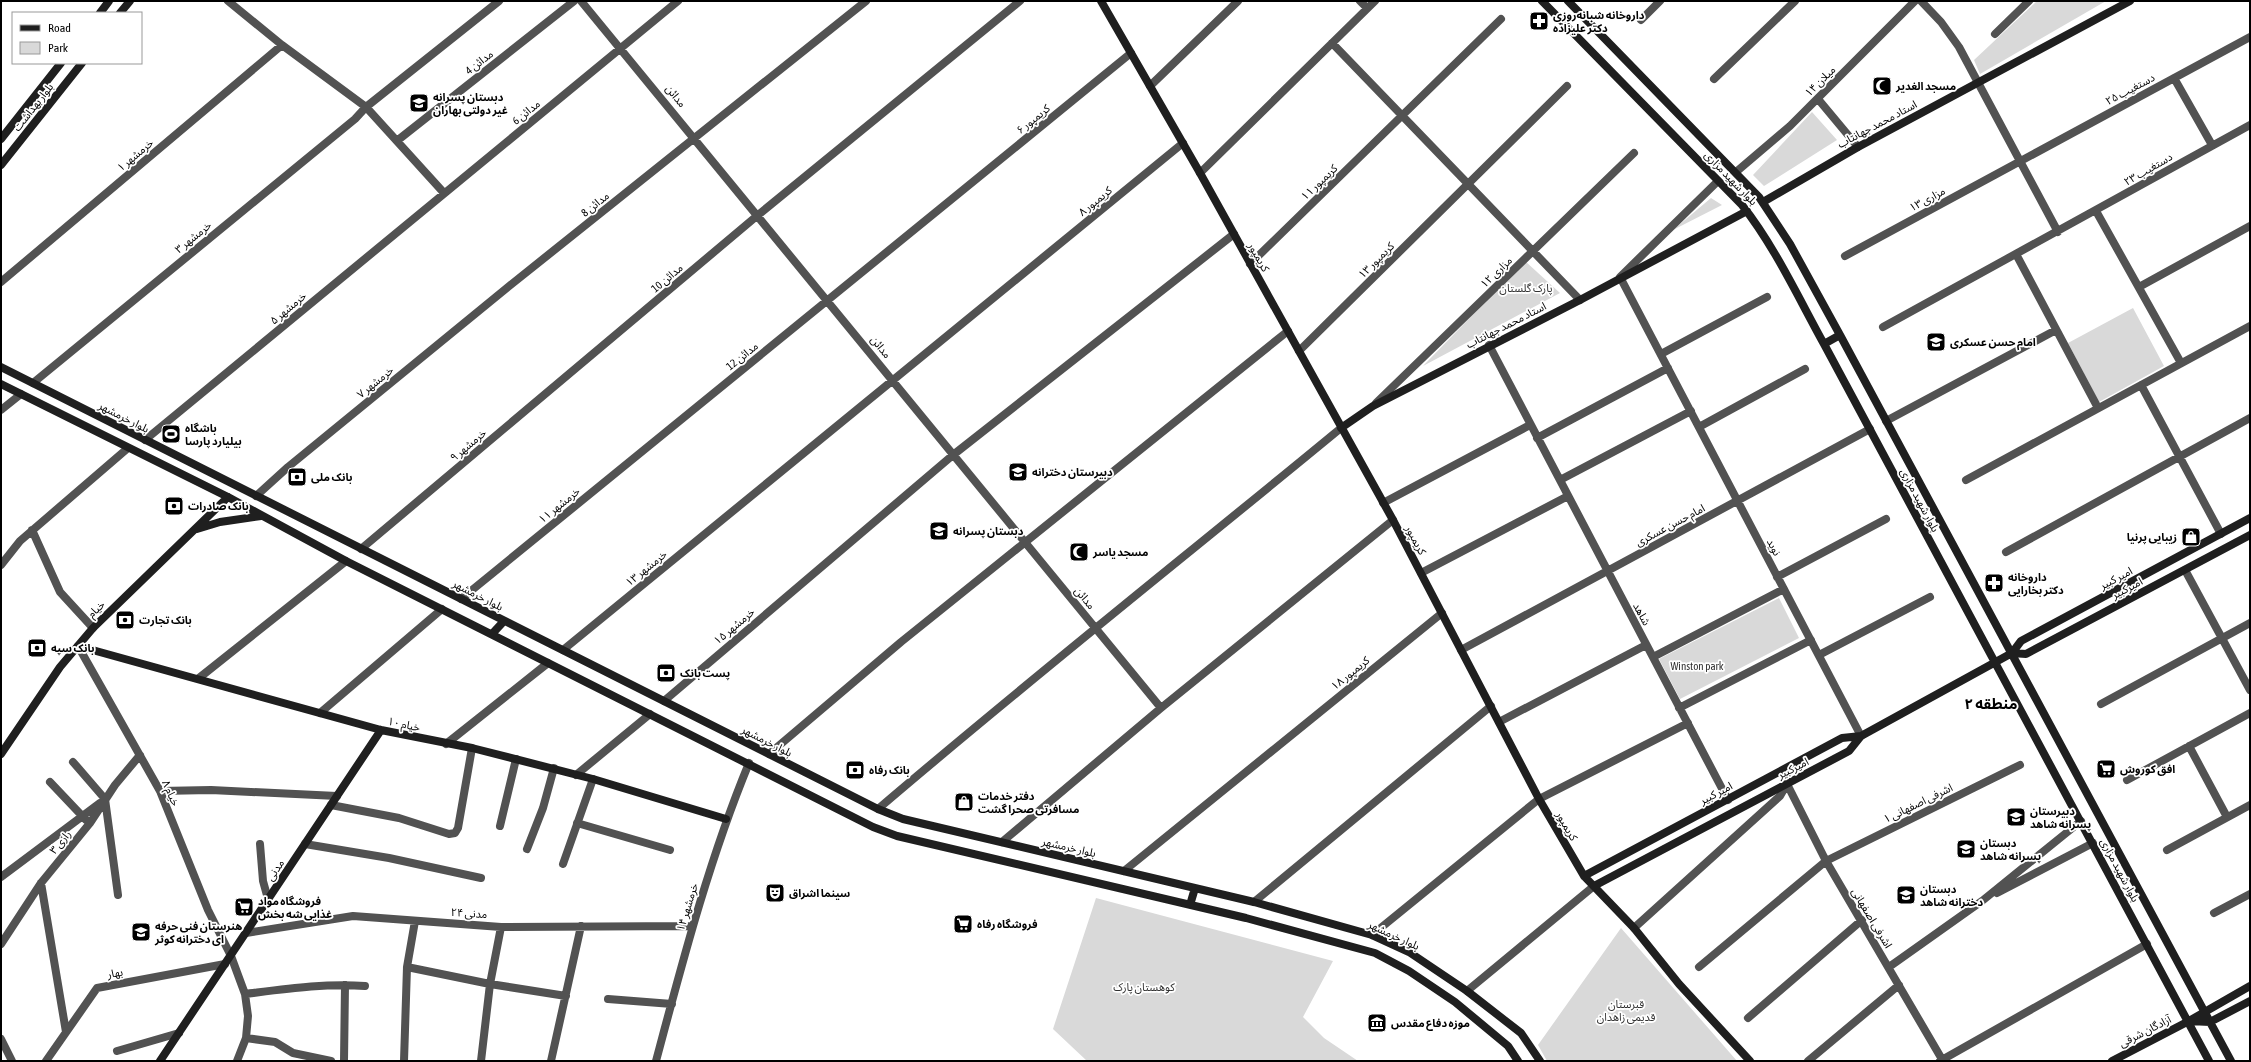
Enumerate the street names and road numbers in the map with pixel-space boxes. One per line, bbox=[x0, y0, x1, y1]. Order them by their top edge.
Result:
street label: مدائن 4 bbox=[463, 47, 496, 77]
street label: میلان ۱۴ bbox=[1802, 63, 1839, 99]
street label: دستغیب ۲۵ bbox=[2103, 71, 2157, 108]
street label: بلوار بهداشت bbox=[11, 81, 56, 134]
street label: مدائن bbox=[663, 82, 689, 110]
street label: مدائن 6 bbox=[510, 97, 543, 127]
street label: استاد محمد جهانتاب bbox=[1835, 98, 1919, 151]
street label: کریمپور ۶ bbox=[1014, 102, 1054, 138]
street label: خرمشهر ۱ bbox=[115, 136, 156, 174]
street label: بلوار شهید مزاری bbox=[1702, 149, 1760, 208]
street label: دستغیب ۲۳ bbox=[2122, 150, 2175, 189]
street label: کریمپور ۱۱ bbox=[1298, 162, 1341, 204]
street label: کریمپور ۸ bbox=[1076, 184, 1116, 220]
street label: مزاری ۱۳ bbox=[1907, 184, 1948, 214]
street label: مدائن 8 bbox=[579, 189, 612, 219]
street label: خرمشهر ۳ bbox=[172, 218, 215, 256]
street label: کریمپور bbox=[1244, 239, 1272, 275]
street label: کریمپور ۱۳ bbox=[1356, 239, 1398, 282]
street label: مزاری ۱۲ bbox=[1478, 254, 1515, 291]
street label: مدائن 10 bbox=[649, 261, 686, 295]
street label: خرمشهر ۵ bbox=[268, 289, 309, 327]
street label: استاد محمد جهانتاب bbox=[1464, 300, 1549, 351]
street label: مدائن bbox=[868, 333, 894, 361]
street label: مدائن 12 bbox=[724, 340, 761, 373]
street label: خرمشهر ۷ bbox=[354, 363, 397, 401]
street label: بلوار خرمشهر bbox=[95, 399, 151, 436]
street label: خرمشهر ۹ bbox=[448, 426, 489, 464]
street label: بلوار شهید مزاری bbox=[1897, 466, 1942, 534]
street label: خرمشهر ۱۱ bbox=[536, 484, 583, 526]
street label: امام حسن عسکری bbox=[1633, 502, 1708, 550]
street label: کریمپور bbox=[1401, 522, 1429, 558]
street label: نوید bbox=[1764, 537, 1783, 558]
street label: خرمشهر ۱۳ bbox=[623, 547, 670, 589]
street label: امیر کبیر bbox=[2097, 564, 2135, 593]
street label: امیرکبیر bbox=[2109, 575, 2145, 602]
street label: بلوار خرمشهر bbox=[449, 577, 505, 614]
street label: مدائن bbox=[1072, 584, 1098, 612]
street label: خیام bbox=[85, 598, 109, 621]
street label: شاهد bbox=[1631, 601, 1653, 628]
street label: خرمشهر ۱۵ bbox=[711, 605, 758, 647]
street label: کریمپور ۱۸ bbox=[1328, 654, 1373, 694]
street label: خیام ۱۰ bbox=[386, 715, 422, 735]
street label: بلوار خرمشهر bbox=[738, 723, 794, 760]
street label: امیرکبیر bbox=[1775, 755, 1811, 782]
street label: خیام ۸ bbox=[158, 778, 182, 809]
street label: امیر کبیر bbox=[1697, 779, 1735, 808]
street label: اشرفی اصفهانی ۱ bbox=[1881, 781, 1955, 826]
street label: کریمپور bbox=[1552, 808, 1580, 844]
street label: رازی ۳ bbox=[47, 828, 74, 857]
street label: بلوار خرمشهر bbox=[1040, 835, 1097, 860]
street label: بلوار شهید مزاری bbox=[2097, 836, 2142, 904]
street label: مدنی bbox=[264, 857, 287, 883]
street label: خرمشهر ۱۴ bbox=[674, 881, 701, 933]
street label: اشرفی اصفهانی bbox=[1849, 886, 1895, 951]
street label: مدنی ۲۴ bbox=[450, 906, 488, 921]
street label: بلوار خرمشهر bbox=[1365, 918, 1422, 953]
street label: بهار bbox=[105, 966, 124, 981]
street label: آزادگان شرقی bbox=[2117, 1012, 2174, 1050]

